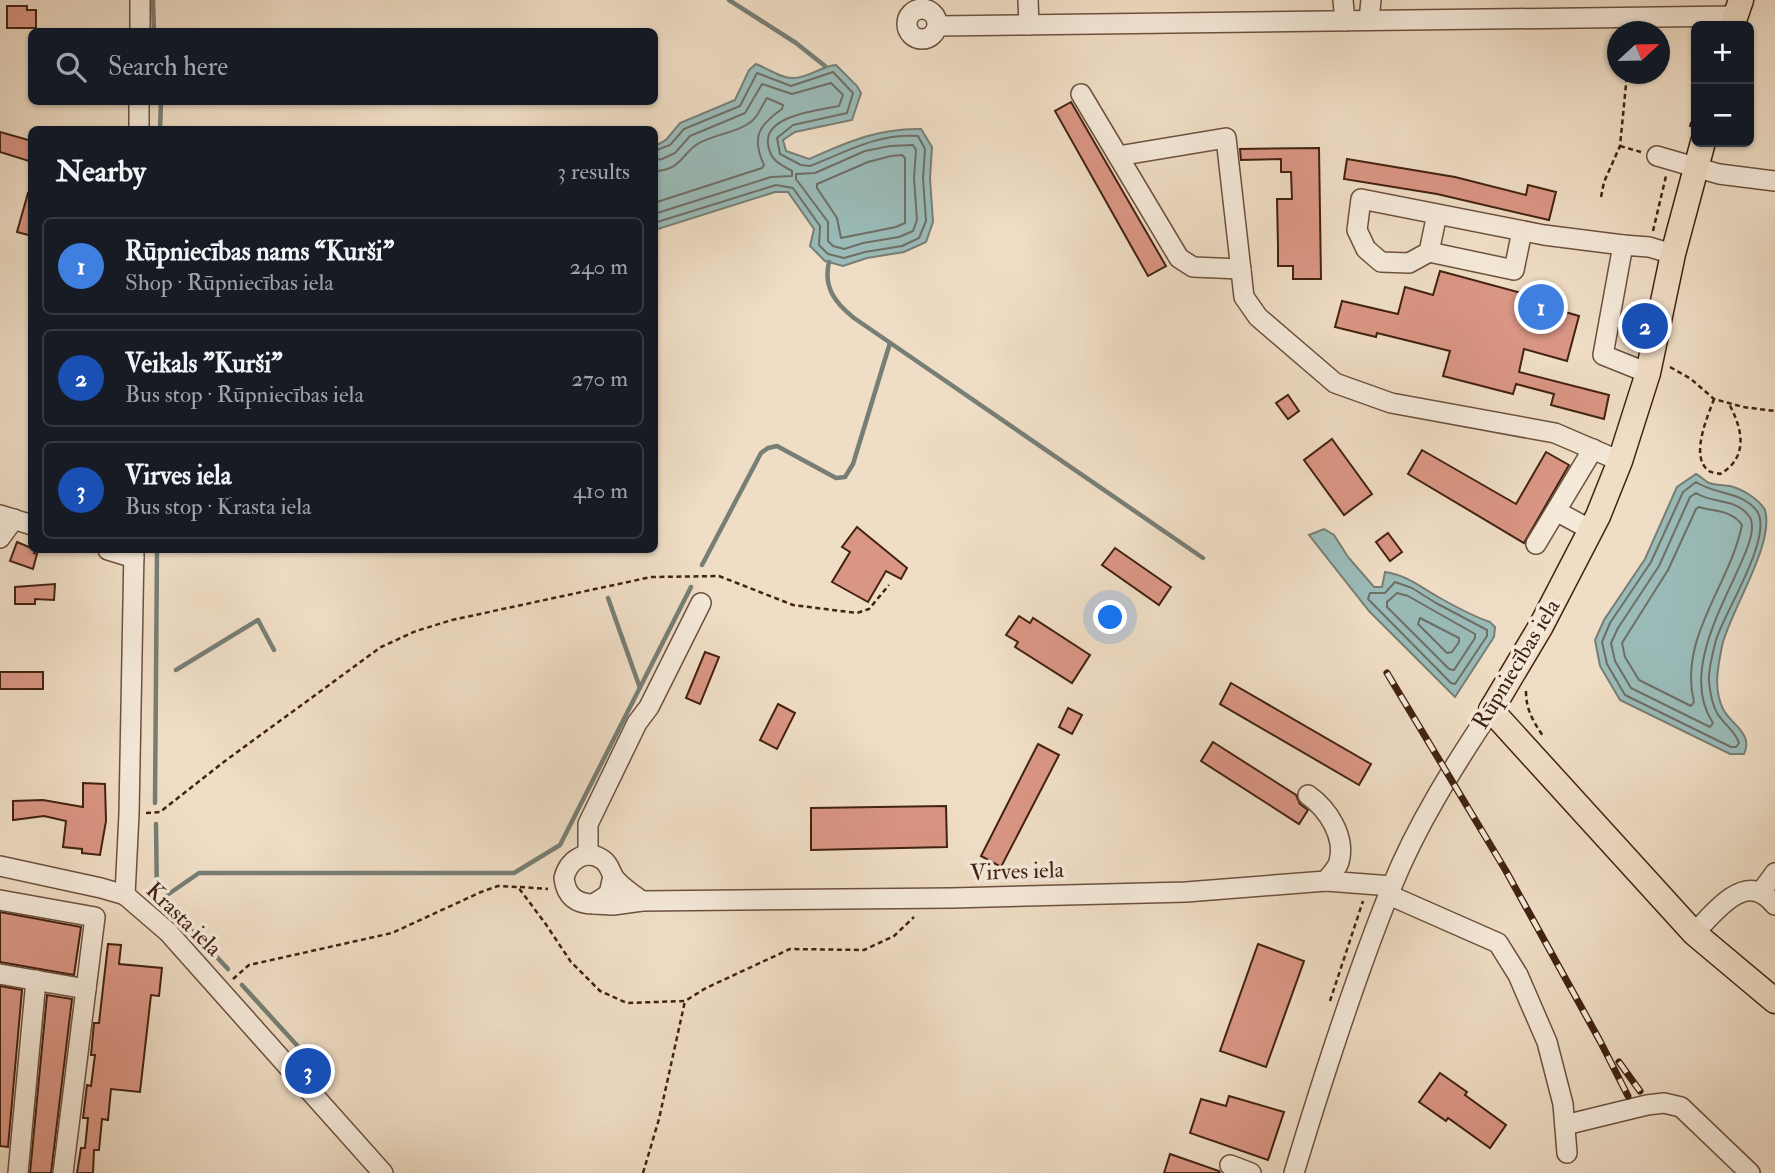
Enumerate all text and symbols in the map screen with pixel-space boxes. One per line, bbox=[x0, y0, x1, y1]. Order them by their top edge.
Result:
north arrow bbox=[1607, 21, 1670, 84]
map controls bbox=[1691, 21, 1754, 147]
button: + bbox=[1691, 21, 1754, 84]
search box bbox=[28, 28, 658, 105]
icon: search bbox=[52, 48, 90, 86]
text: Search here bbox=[108, 51, 228, 83]
button: − bbox=[1691, 84, 1754, 147]
text: Nearby bbox=[56, 153, 146, 190]
text: 3 results bbox=[557, 157, 630, 186]
text: Rūpniecības nams “Kurši” bbox=[125, 236, 394, 268]
text: 1 bbox=[77, 252, 85, 281]
text: 240 m bbox=[569, 252, 628, 281]
text: Shop · Rūpniecības iela bbox=[125, 268, 334, 297]
pin: 1 bbox=[1518, 281, 1564, 333]
pin: 2 bbox=[1622, 300, 1668, 352]
text: Veikals "Kurši" bbox=[125, 348, 283, 380]
text: 2 bbox=[75, 364, 87, 393]
text: 270 m bbox=[571, 364, 628, 393]
text: Bus stop · Rūpniecības iela bbox=[125, 380, 364, 409]
text: Virves iela bbox=[125, 460, 231, 492]
text: 3 bbox=[77, 476, 85, 505]
text: 410 m bbox=[573, 476, 628, 505]
text: Bus stop · Krasta iela bbox=[125, 492, 312, 521]
street label: Rūpniecības iela bbox=[1466, 593, 1567, 735]
your location bbox=[1093, 600, 1127, 634]
street label: Virves iela bbox=[969, 855, 1065, 887]
street label: Krasta iela bbox=[140, 876, 229, 963]
pin: 3 bbox=[285, 1045, 331, 1097]

